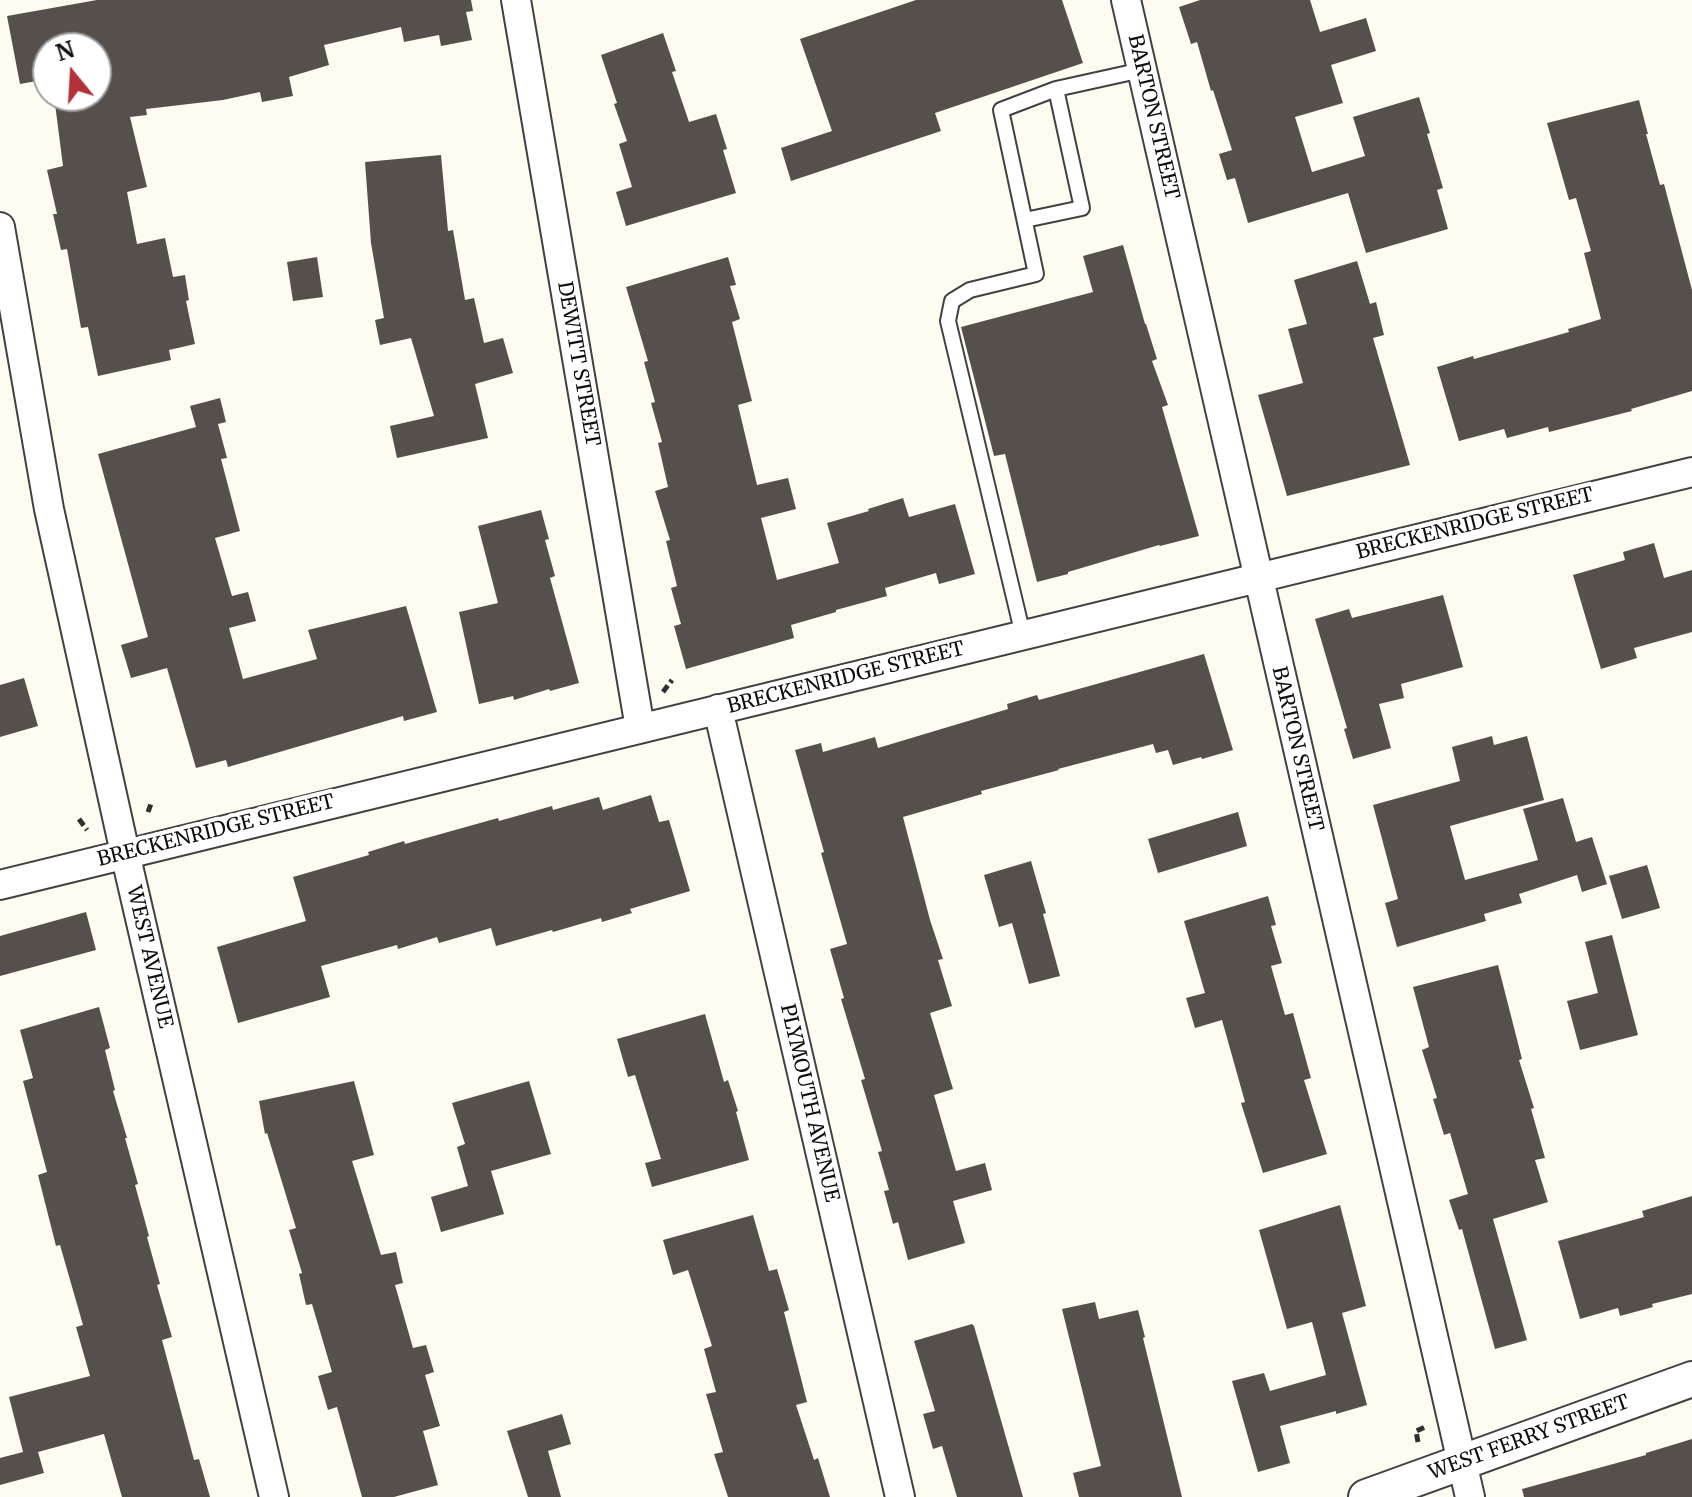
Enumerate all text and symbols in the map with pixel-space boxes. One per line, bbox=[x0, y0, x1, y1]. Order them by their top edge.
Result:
north arrow bbox=[32, 32, 112, 112]
street label: BARTON STREET bbox=[1122, 32, 1184, 202]
text: N bbox=[53, 35, 78, 67]
street label: DEWITT STREET bbox=[552, 280, 604, 448]
street label: BRECKENRIDGE STREET bbox=[1354, 483, 1596, 565]
street label: BRECKENRIDGE STREET bbox=[725, 637, 967, 719]
street label: BARTON STREET bbox=[1266, 664, 1328, 834]
street label: BRECKENRIDGE STREET bbox=[95, 790, 337, 872]
street label: WEST AVENUE bbox=[121, 884, 177, 1030]
street label: PLYMOUTH AVENUE bbox=[775, 1002, 843, 1204]
street label: WEST FERRY STREET bbox=[1425, 1390, 1633, 1486]

